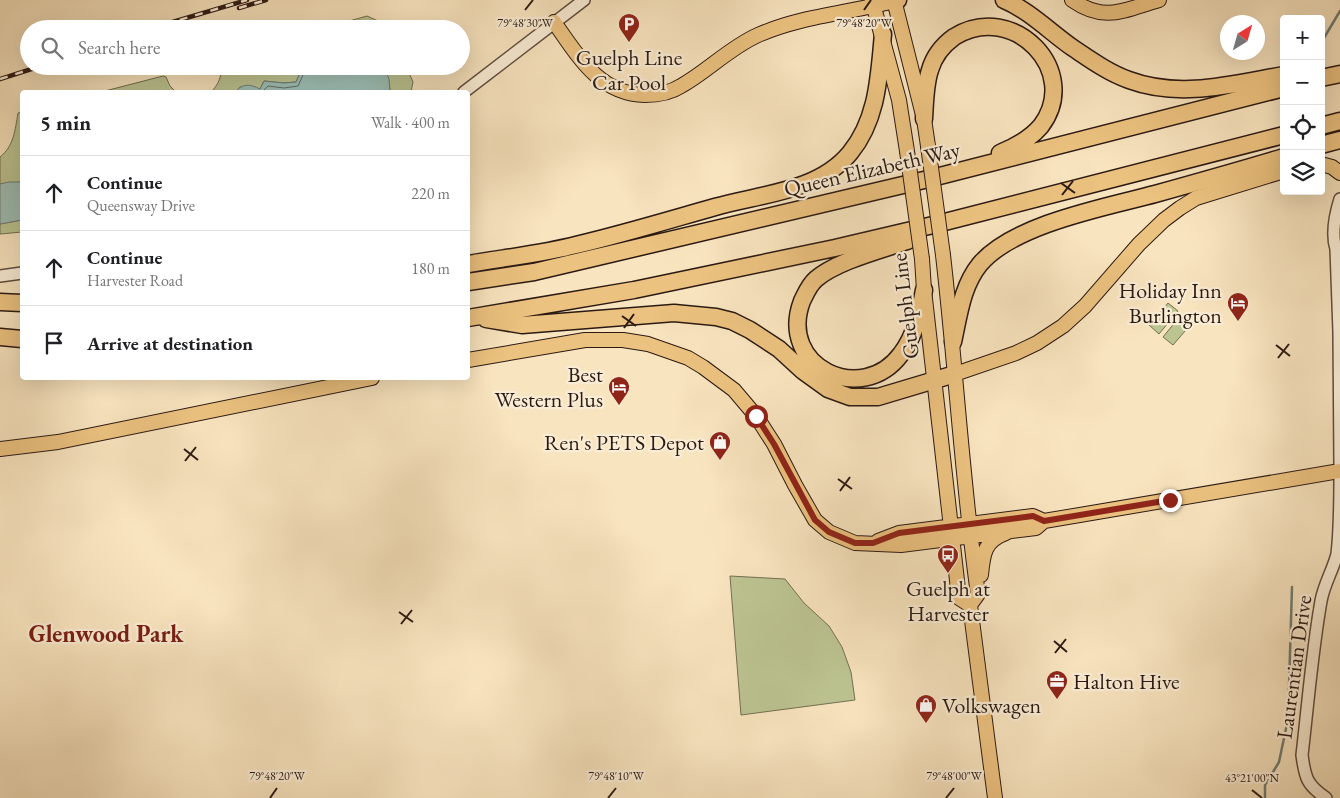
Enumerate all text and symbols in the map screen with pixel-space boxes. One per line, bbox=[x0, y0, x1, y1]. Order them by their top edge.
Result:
parking icon: Guelph Line Car Pool bbox=[617, 12, 641, 43]
text: 79°48'30"W bbox=[497, 15, 554, 31]
text: 79°48'20"W bbox=[836, 15, 893, 31]
north arrow bbox=[1220, 15, 1265, 60]
map controls bbox=[1280, 15, 1325, 195]
button: + bbox=[1280, 15, 1325, 60]
search box bbox=[20, 20, 470, 75]
icon: search bbox=[38, 34, 66, 62]
text: Search here bbox=[78, 35, 160, 60]
place label: Guelph Line Car Pool bbox=[576, 43, 683, 97]
button: − bbox=[1280, 60, 1325, 105]
button: locate bbox=[1280, 105, 1325, 150]
text: 5 min bbox=[40, 109, 91, 136]
text: Walk · 400 m bbox=[371, 112, 450, 133]
street label: Queen Elizabeth Way bbox=[781, 135, 963, 203]
button: layers bbox=[1280, 150, 1325, 195]
text: Continue bbox=[87, 170, 162, 195]
icon: ahead bbox=[40, 179, 68, 207]
text: 220 m bbox=[411, 183, 450, 204]
text: Queensway Drive bbox=[87, 195, 195, 216]
text: Continue bbox=[87, 245, 162, 270]
street label: Guelph Line bbox=[884, 251, 926, 361]
icon: ahead bbox=[40, 254, 68, 282]
text: 180 m bbox=[411, 258, 450, 279]
text: Harvester Road bbox=[87, 270, 183, 291]
place label: Holiday Inn Burlington bbox=[1119, 276, 1222, 330]
hotel icon: Holiday Inn Burlington bbox=[1226, 291, 1250, 322]
icon: arrive bbox=[40, 329, 68, 357]
text: Arrive at destination bbox=[87, 331, 253, 356]
place label: Best Western Plus bbox=[494, 360, 603, 414]
hotel icon: Best Western Plus bbox=[607, 375, 631, 406]
route start bbox=[745, 405, 768, 428]
place label: Ren's PETS Depot bbox=[544, 428, 704, 457]
shop icon: Ren's PETS Depot bbox=[708, 430, 732, 461]
route end bbox=[1159, 489, 1182, 512]
bus stop icon: Guelph at Harvester bbox=[936, 543, 960, 574]
place label: Guelph at Harvester bbox=[906, 574, 990, 628]
street label: Laurentian Drive bbox=[1270, 593, 1318, 741]
district label: Glenwood Park bbox=[29, 618, 184, 649]
place label: Halton Hive bbox=[1073, 667, 1180, 696]
office icon: Halton Hive bbox=[1045, 669, 1069, 700]
place label: Volkswagen bbox=[942, 691, 1042, 720]
shop icon: Volkswagen bbox=[914, 693, 938, 724]
text: 79°48'20"W bbox=[249, 768, 306, 784]
text: 79°48'10"W bbox=[588, 768, 645, 784]
text: 79°48'00"W bbox=[926, 768, 983, 784]
text: 43°21'00"N bbox=[1225, 770, 1279, 786]

